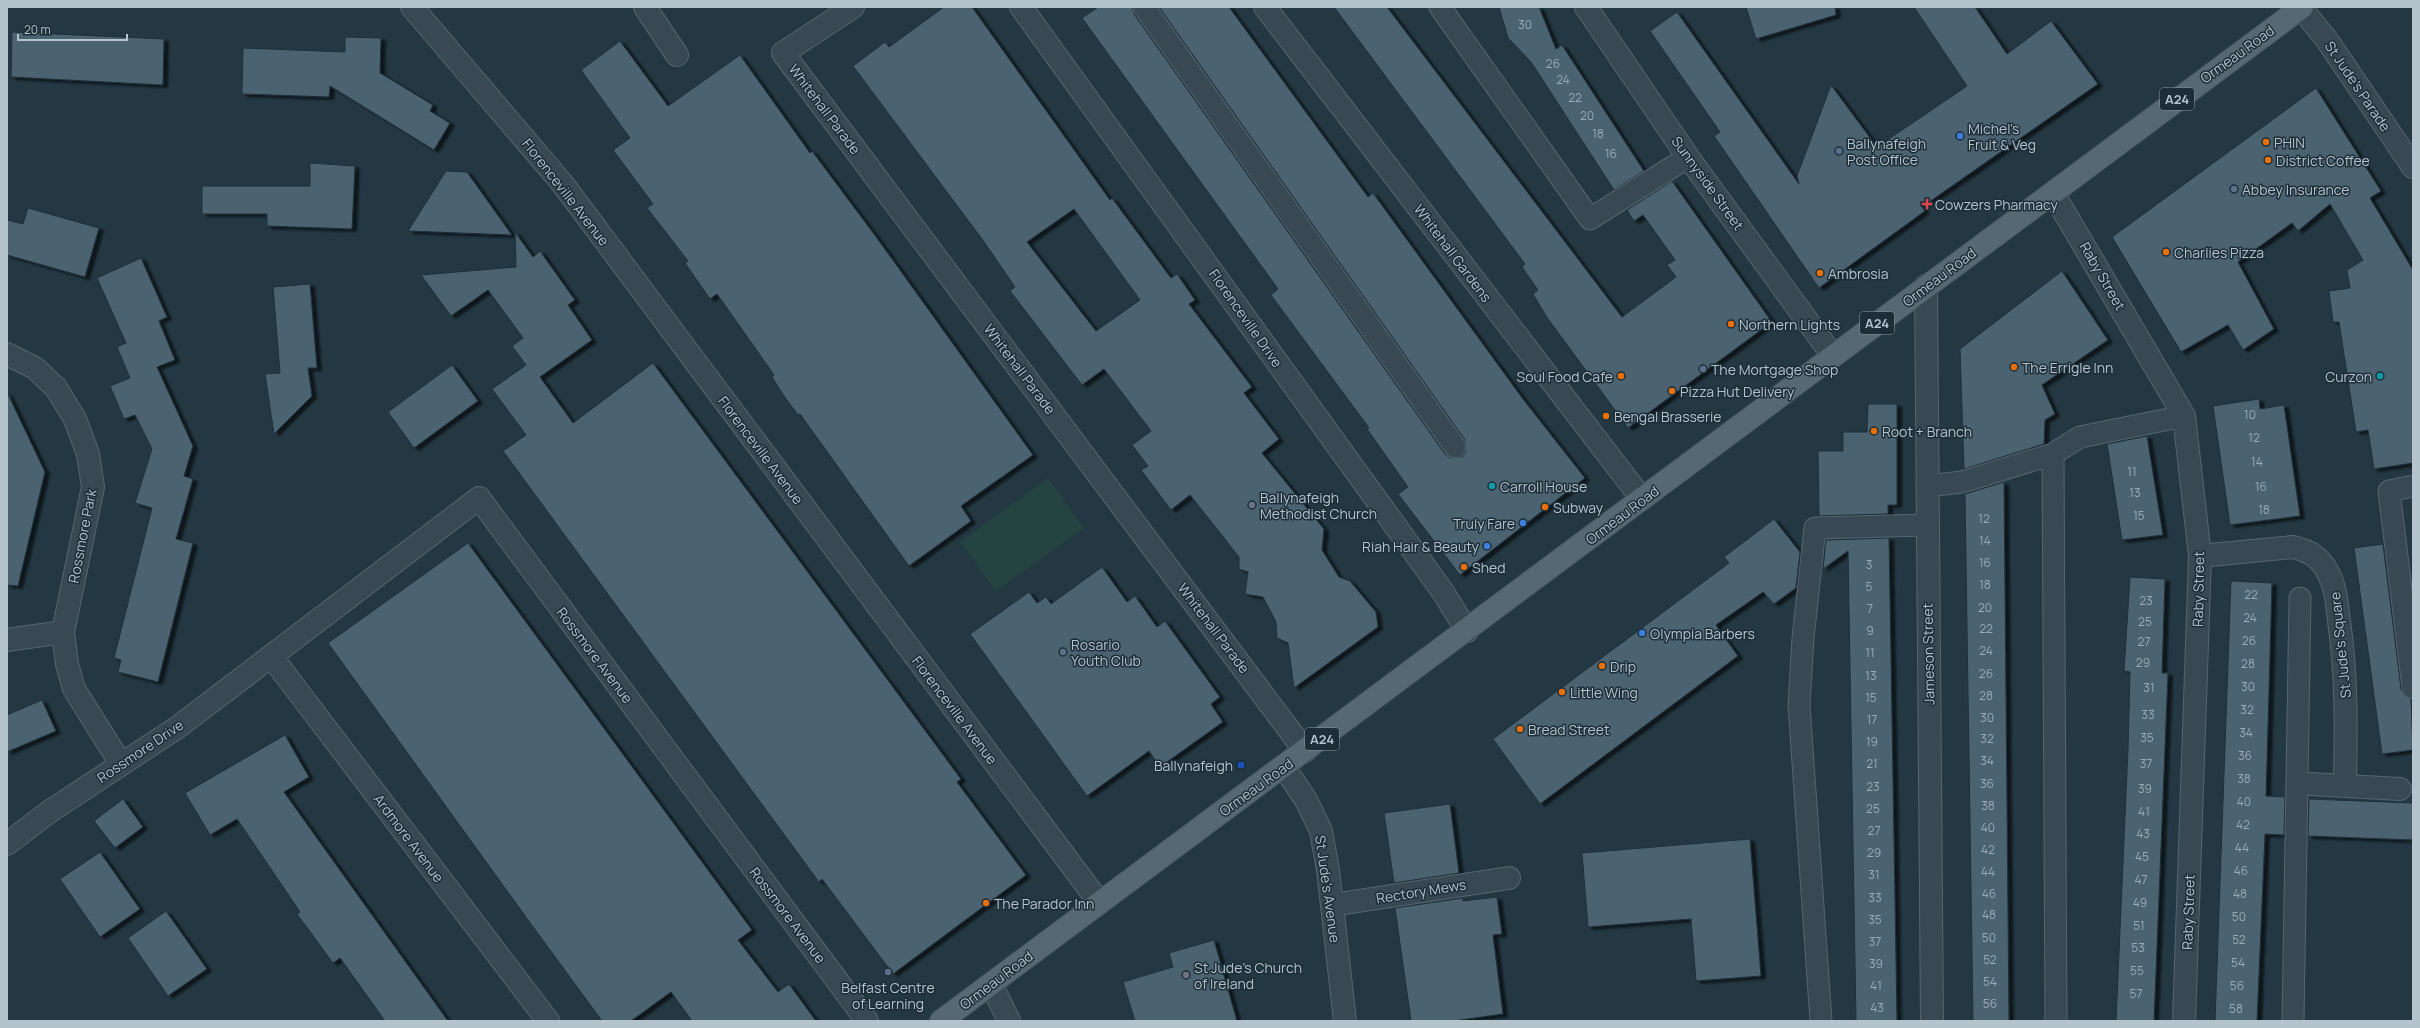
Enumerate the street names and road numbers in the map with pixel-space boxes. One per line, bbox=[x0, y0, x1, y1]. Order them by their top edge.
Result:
street label: Ormeau Road bbox=[2196, 21, 2278, 87]
street label: St Jude's Parade bbox=[2321, 37, 2395, 135]
street label: Whitehall Parade bbox=[785, 60, 865, 158]
road number: A24 bbox=[2160, 88, 2194, 110]
street label: Sunnyside Street bbox=[1667, 132, 1749, 234]
street label: Florenceville Avenue bbox=[518, 135, 614, 249]
street label: Whitehall Gardens bbox=[1410, 200, 1496, 306]
street label: Raby Street bbox=[2076, 238, 2130, 314]
street label: Ormeau Road bbox=[1898, 243, 1980, 311]
street label: Florenceville Drive bbox=[1205, 265, 1287, 371]
road number: A24 bbox=[1860, 312, 1894, 334]
street label: Whitehall Parade bbox=[980, 320, 1060, 418]
street label: Florenceville Avenue bbox=[714, 392, 808, 508]
street label: Ormeau Road bbox=[1581, 481, 1663, 549]
street label: Rossmore Park bbox=[64, 486, 101, 585]
street label: Raby Street bbox=[2188, 551, 2208, 627]
street label: Whitehall Parade bbox=[1174, 579, 1254, 677]
street label: St Jude's Square bbox=[2325, 591, 2355, 699]
street label: Jameson Street bbox=[1918, 602, 1938, 705]
street label: Rossmore Avenue bbox=[553, 603, 637, 707]
street label: Florenceville Avenue bbox=[908, 652, 1002, 768]
street label: Rossmore Drive bbox=[93, 715, 187, 787]
road number: A24 bbox=[1305, 728, 1339, 750]
street label: Ormeau Road bbox=[1215, 754, 1297, 820]
street label: Ardmore Avenue bbox=[370, 790, 448, 886]
street label: St Jude's Avenue bbox=[1311, 834, 1345, 944]
street label: Rossmore Avenue bbox=[746, 863, 830, 967]
street label: Raby Street bbox=[2177, 873, 2199, 950]
street label: Rectory Mews bbox=[1375, 874, 1467, 908]
street label: Ormeau Road bbox=[955, 946, 1037, 1014]

